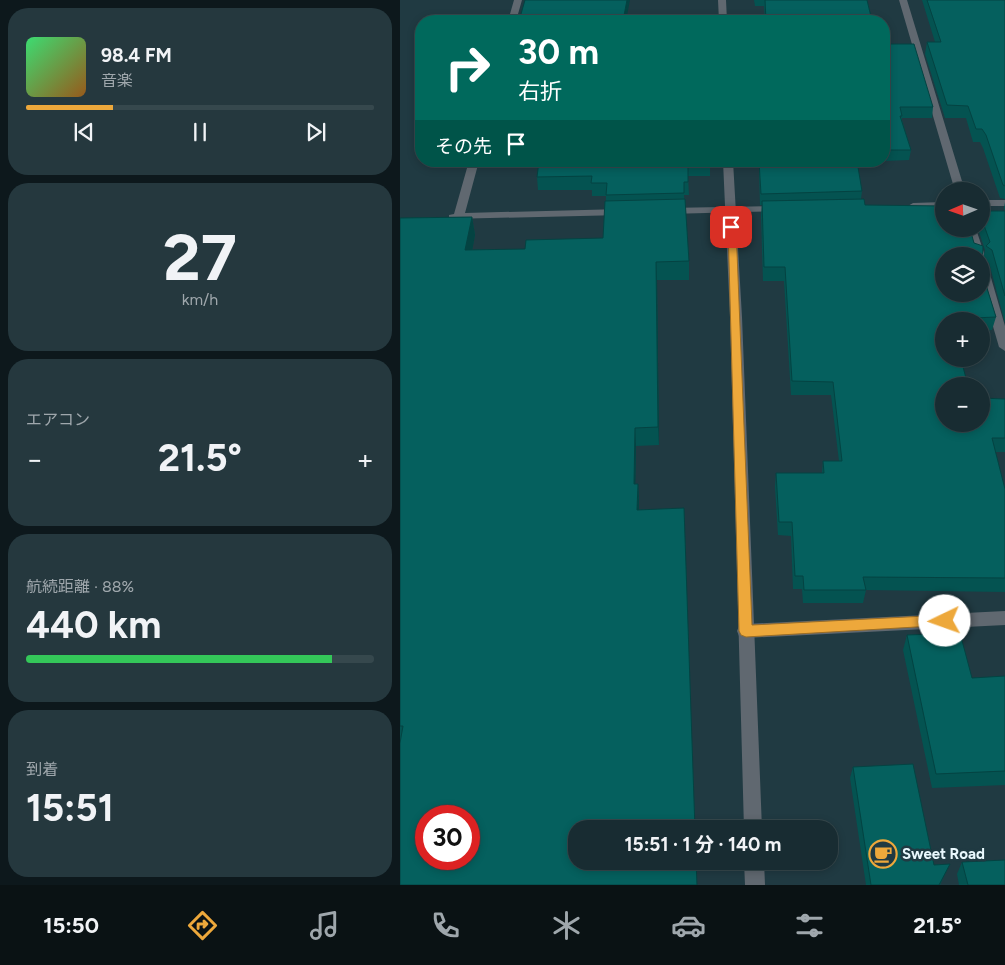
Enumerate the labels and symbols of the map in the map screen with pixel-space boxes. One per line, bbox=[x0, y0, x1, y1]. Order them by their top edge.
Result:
north arrow bbox=[935, 182, 990, 238]
pin bbox=[710, 206, 752, 248]
position arrow bbox=[918, 594, 970, 646]
speed limit sign: 30 bbox=[415, 805, 480, 870]
cafe icon: Sweet Road bbox=[868, 839, 898, 869]
place label: Sweet Road bbox=[902, 845, 985, 863]

